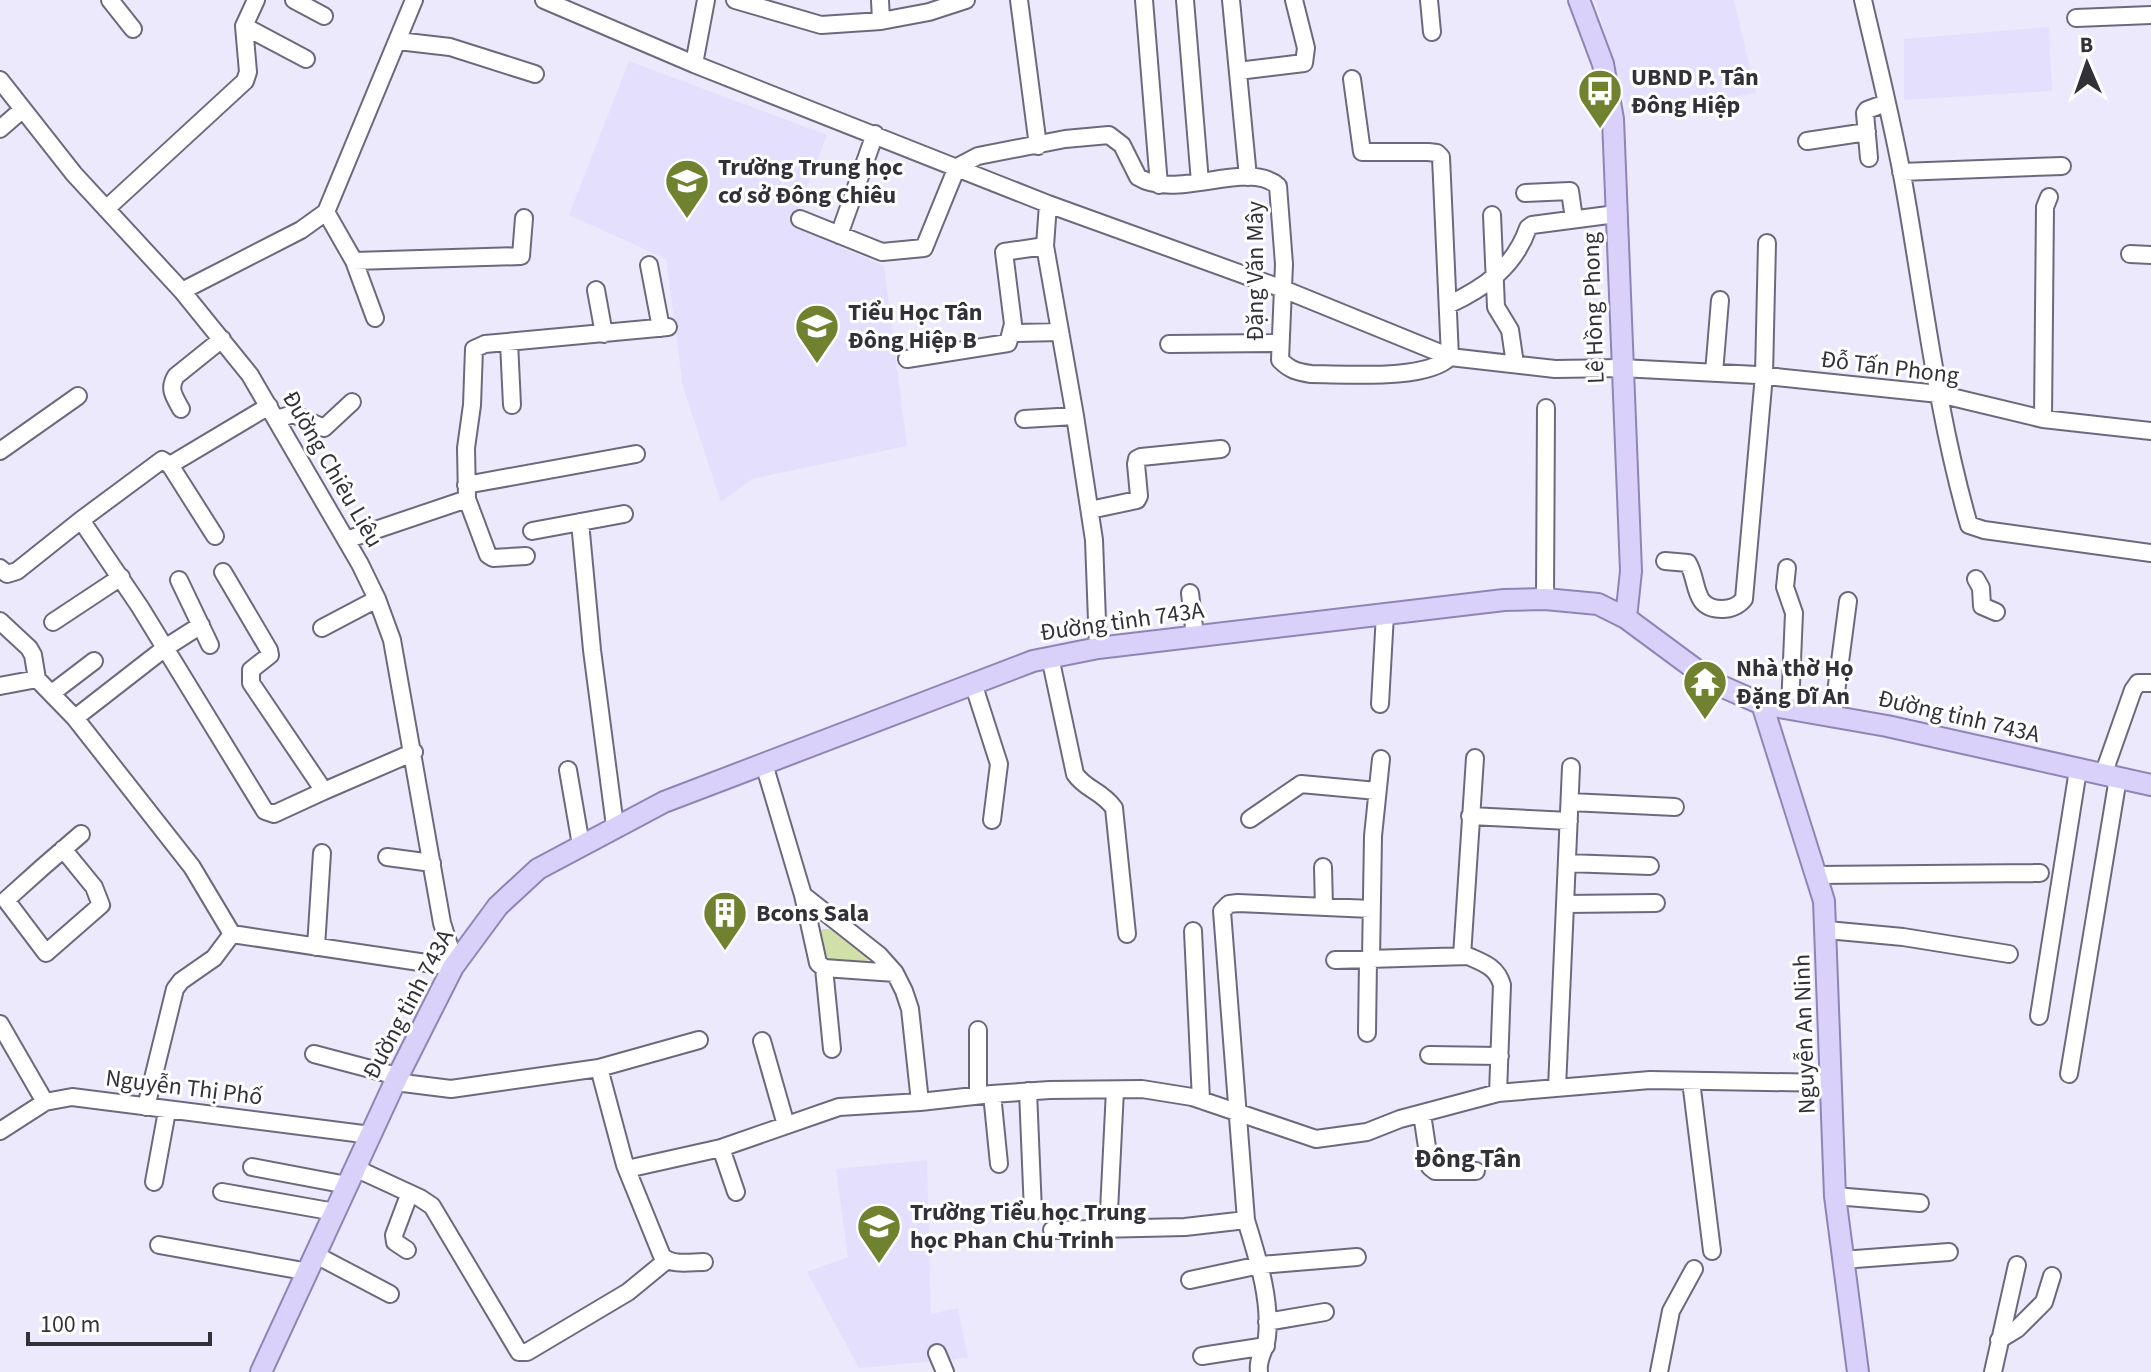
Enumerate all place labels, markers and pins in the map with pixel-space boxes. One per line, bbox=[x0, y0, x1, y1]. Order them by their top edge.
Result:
place label: UBND P. Tân Đông Hiệp bbox=[1631, 60, 1759, 123]
bus stop icon: UBND P. Tân Đông Hiệp bbox=[1576, 67, 1624, 130]
place label: Trường Trung học cơ sở Đông Chiêu bbox=[718, 150, 903, 213]
school or university icon: Trường Trung học cơ sở Đông Chiêu bbox=[663, 157, 711, 220]
place label: Tiểu Học Tân Đông Hiệp B bbox=[848, 295, 983, 358]
school or university icon: Tiểu Học Tân Đông Hiệp B bbox=[793, 302, 841, 365]
place label: Nhà thờ Họ Đặng Dĩ An bbox=[1736, 651, 1854, 714]
temple icon: Nhà thờ Họ Đặng Dĩ An bbox=[1681, 658, 1729, 721]
building icon: Bcons Sala bbox=[701, 889, 749, 952]
place label: Bcons Sala bbox=[756, 896, 869, 931]
place label: Trường Tiểu học Trung học Phan Chu Trinh bbox=[910, 1195, 1146, 1258]
school or university icon: Trường Tiểu học Trung học Phan Chu Trinh bbox=[855, 1202, 903, 1265]

